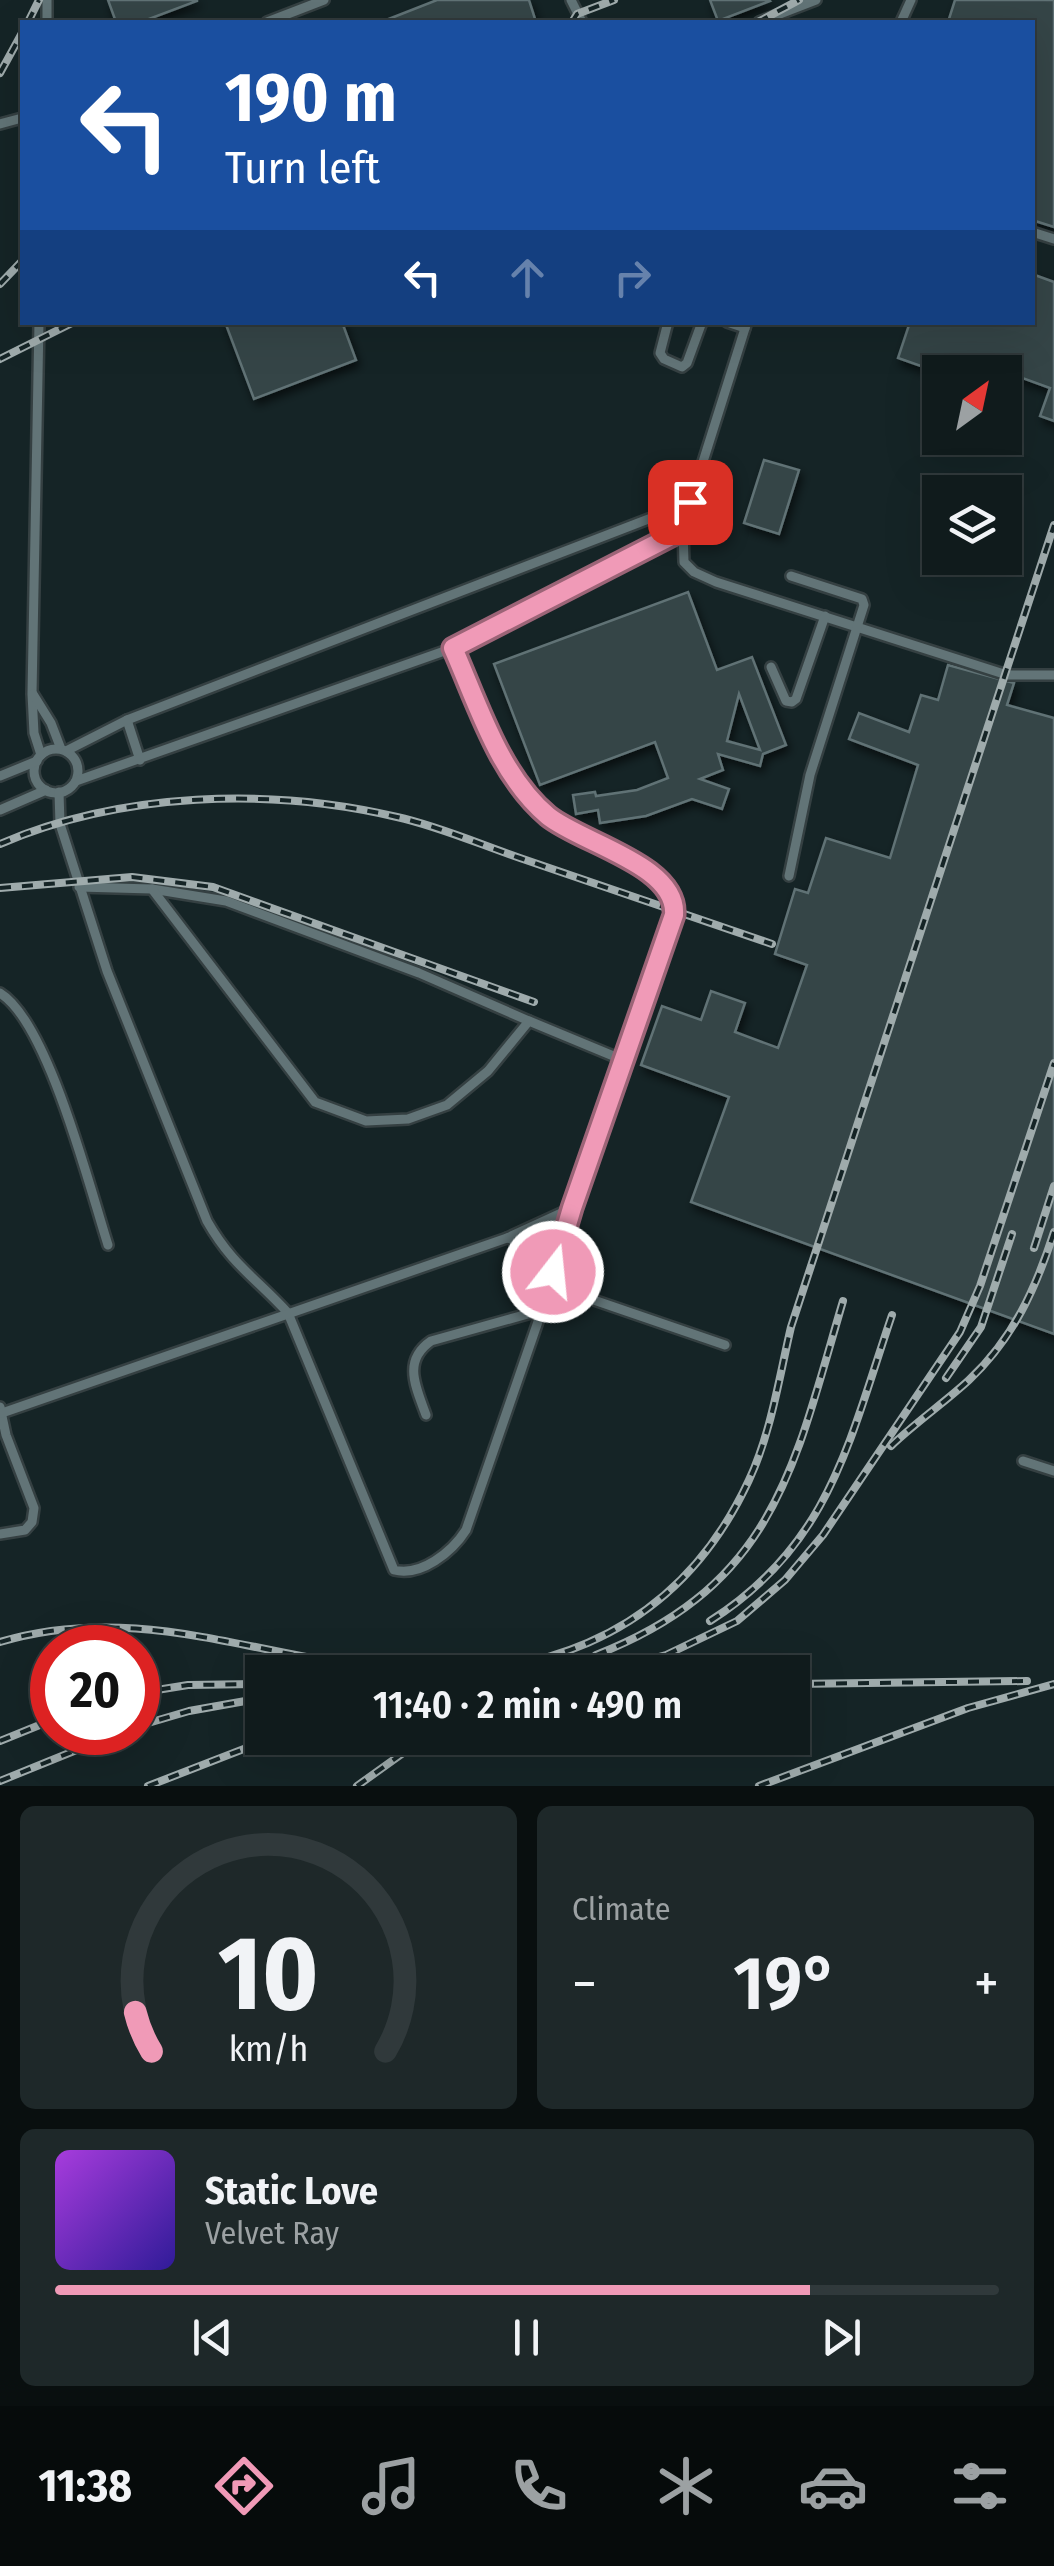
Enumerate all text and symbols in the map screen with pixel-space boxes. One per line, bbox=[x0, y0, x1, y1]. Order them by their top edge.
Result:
text: 190 m bbox=[225, 56, 397, 140]
icon: left bbox=[60, 60, 190, 190]
text: Turn left bbox=[225, 141, 380, 195]
icon: left bbox=[395, 250, 450, 305]
icon: ahead bbox=[500, 250, 555, 305]
icon: right bbox=[605, 250, 660, 305]
north arrow bbox=[922, 355, 1022, 455]
map controls bbox=[922, 355, 1022, 575]
pin bbox=[648, 460, 733, 545]
icon: arrive bbox=[663, 475, 718, 530]
button: layers bbox=[922, 475, 1022, 575]
position arrow bbox=[501, 1220, 605, 1324]
speed limit sign: 20 bbox=[30, 1625, 160, 1755]
text: 11:40 · 2 min · 490 m bbox=[373, 1682, 682, 1728]
text: Climate bbox=[572, 1890, 671, 1928]
text: 10 bbox=[218, 1912, 319, 2037]
text: 19° bbox=[733, 1939, 838, 2029]
text: − bbox=[572, 1951, 597, 2017]
text: + bbox=[974, 1951, 999, 2017]
text: km/h bbox=[229, 2028, 308, 2070]
text: Static Love bbox=[205, 2168, 378, 2214]
text: Velvet Ray bbox=[205, 2214, 339, 2252]
icon: previous bbox=[185, 2310, 240, 2365]
icon: pause bbox=[499, 2310, 554, 2365]
icon: next bbox=[814, 2310, 869, 2365]
icon: directions bbox=[209, 2451, 279, 2521]
icon: music bbox=[356, 2451, 426, 2521]
icon: phone bbox=[504, 2451, 574, 2521]
icon: climate bbox=[651, 2451, 721, 2521]
icon: car bbox=[798, 2451, 868, 2521]
icon: filters bbox=[945, 2451, 1015, 2521]
text: 11:38 bbox=[39, 2459, 132, 2513]

